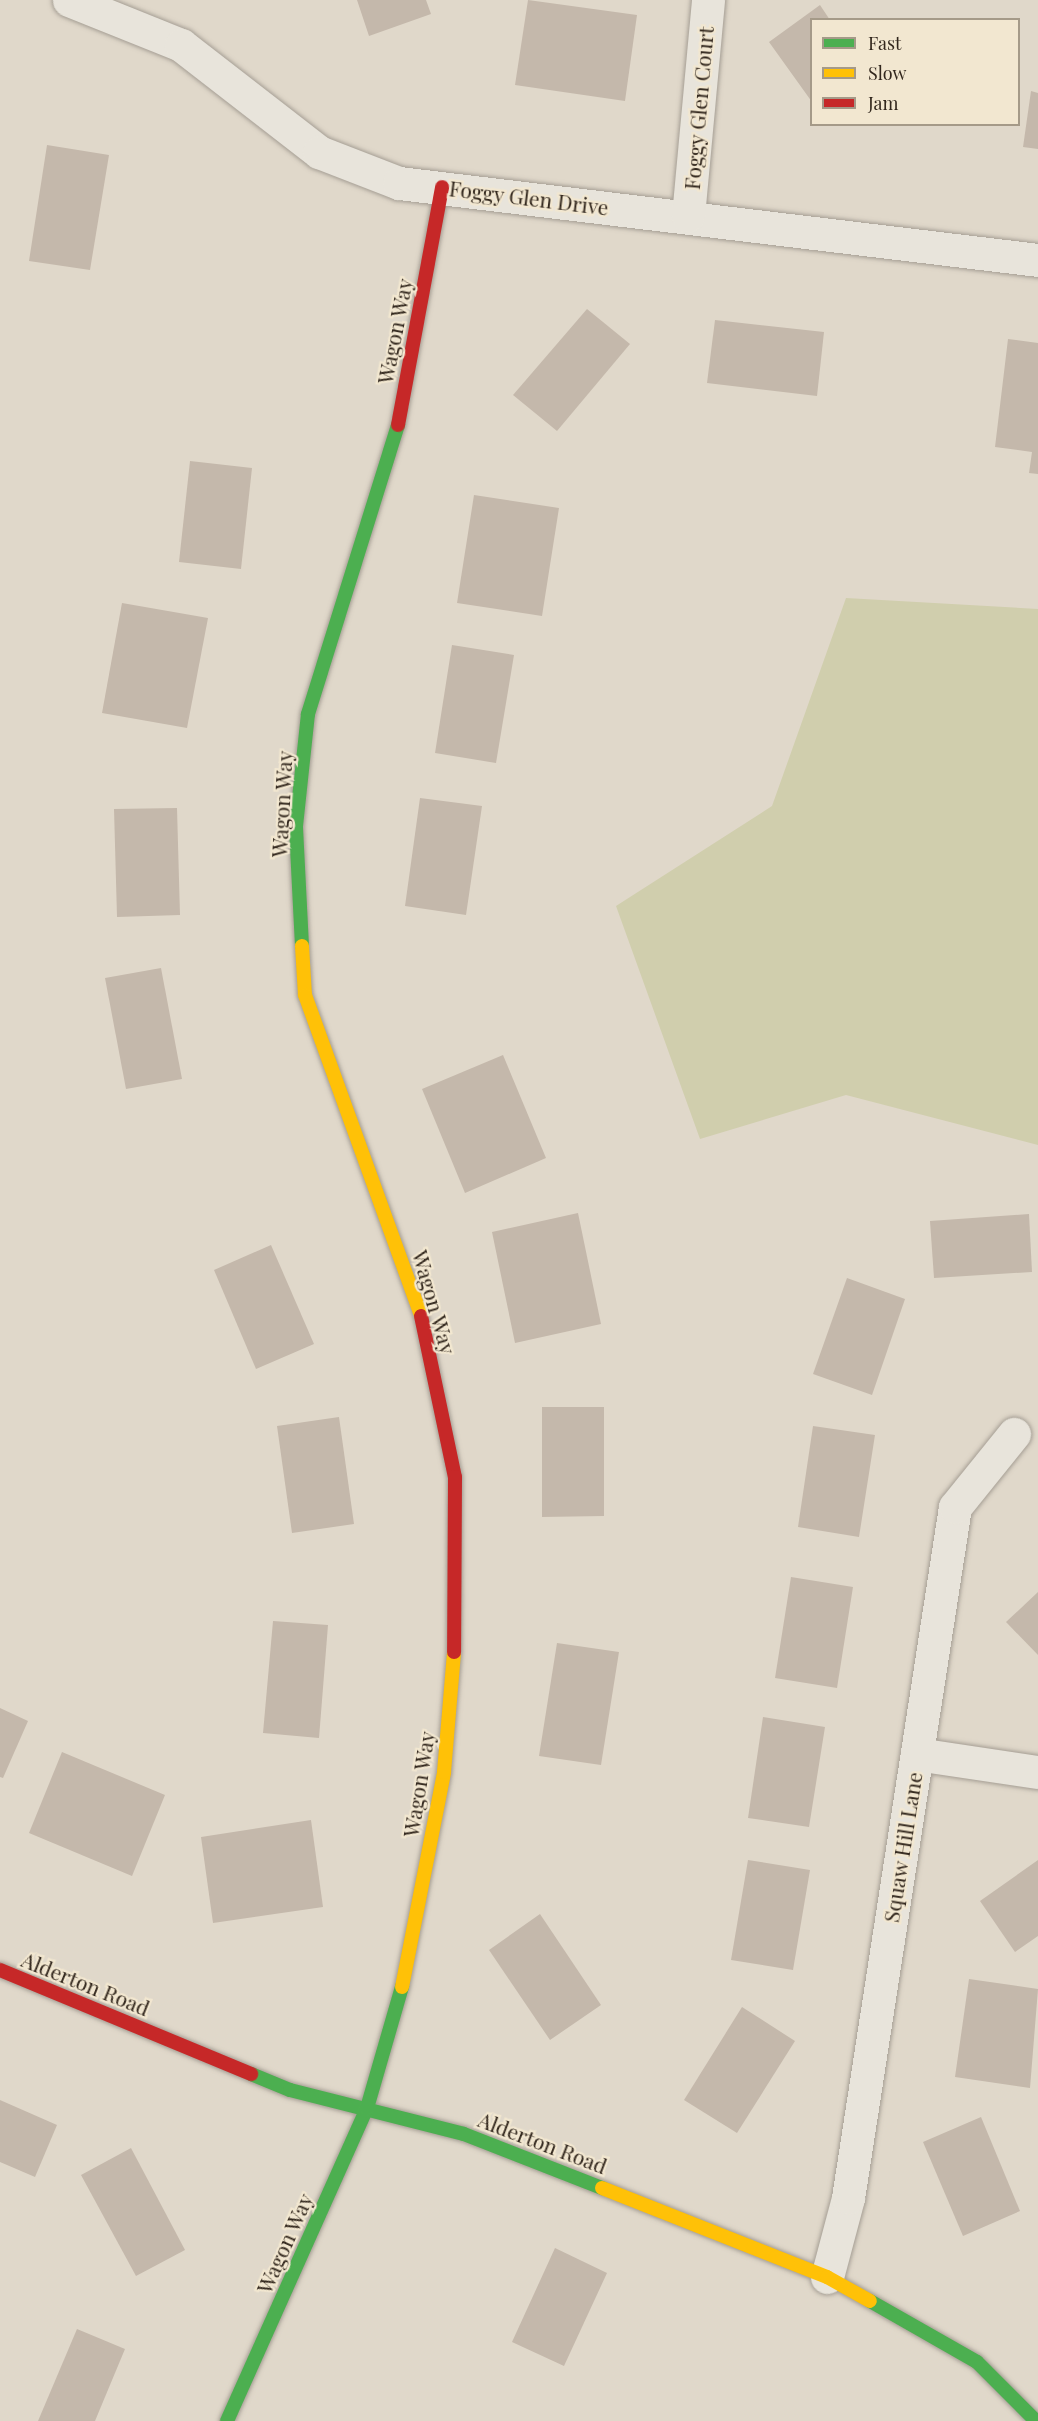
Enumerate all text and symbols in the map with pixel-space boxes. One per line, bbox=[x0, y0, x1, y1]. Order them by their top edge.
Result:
legend bbox=[810, 18, 1020, 126]
street label: Foggy Glen Court bbox=[678, 25, 718, 191]
text: Fast bbox=[868, 31, 901, 55]
text: Slow bbox=[868, 61, 906, 85]
text: Jam bbox=[868, 91, 898, 115]
street label: Foggy Glen Drive bbox=[448, 175, 610, 219]
street label: Wagon Way bbox=[371, 276, 417, 386]
street label: Wagon Way bbox=[266, 750, 296, 858]
street label: Wagon Way bbox=[408, 1247, 462, 1357]
street label: Wagon Way bbox=[397, 1729, 439, 1839]
street label: Squaw Hill Lane bbox=[878, 1770, 926, 1924]
street label: Alderton Road bbox=[18, 1946, 154, 2020]
street label: Alderton Road bbox=[475, 2106, 611, 2178]
street label: Wagon Way bbox=[251, 2189, 317, 2297]

